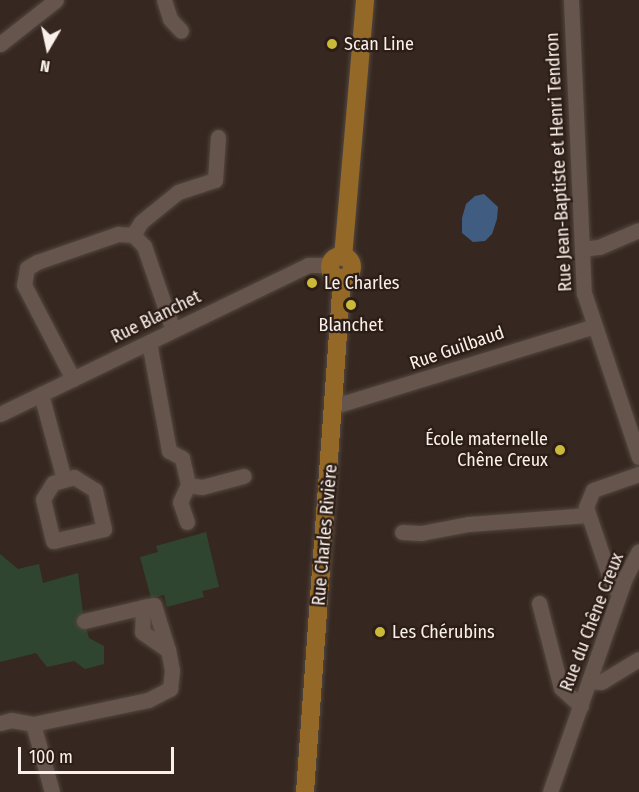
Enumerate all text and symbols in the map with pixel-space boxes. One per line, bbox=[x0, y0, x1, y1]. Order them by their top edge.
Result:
north arrow bbox=[18, 18, 78, 78]
street label: Rue Jean-Baptiste et Henri Tendron bbox=[541, 32, 577, 292]
place label: Scan Line bbox=[344, 33, 414, 55]
marker: Scan Line bbox=[325, 37, 339, 51]
text: N bbox=[39, 56, 51, 76]
place label: Le Charles bbox=[324, 272, 399, 294]
marker: Le Charles bbox=[305, 276, 319, 290]
street label: Rue Blanchet bbox=[108, 286, 204, 348]
marker: Blanchet bbox=[344, 298, 358, 312]
place label: Blanchet bbox=[319, 314, 383, 336]
street label: Rue Guilbaud bbox=[407, 322, 507, 374]
place label: École maternelle Chêne Creux bbox=[425, 429, 548, 472]
marker: École maternelle Chêne Creux bbox=[553, 443, 567, 457]
street label: Rue Charles Rivière bbox=[308, 463, 342, 607]
street label: Rue du Chêne Creux bbox=[556, 550, 628, 694]
place label: Les Chérubins bbox=[392, 621, 495, 643]
marker: Les Chérubins bbox=[373, 625, 387, 639]
scale bar bbox=[21, 735, 177, 773]
text: 100 m bbox=[29, 746, 73, 768]

